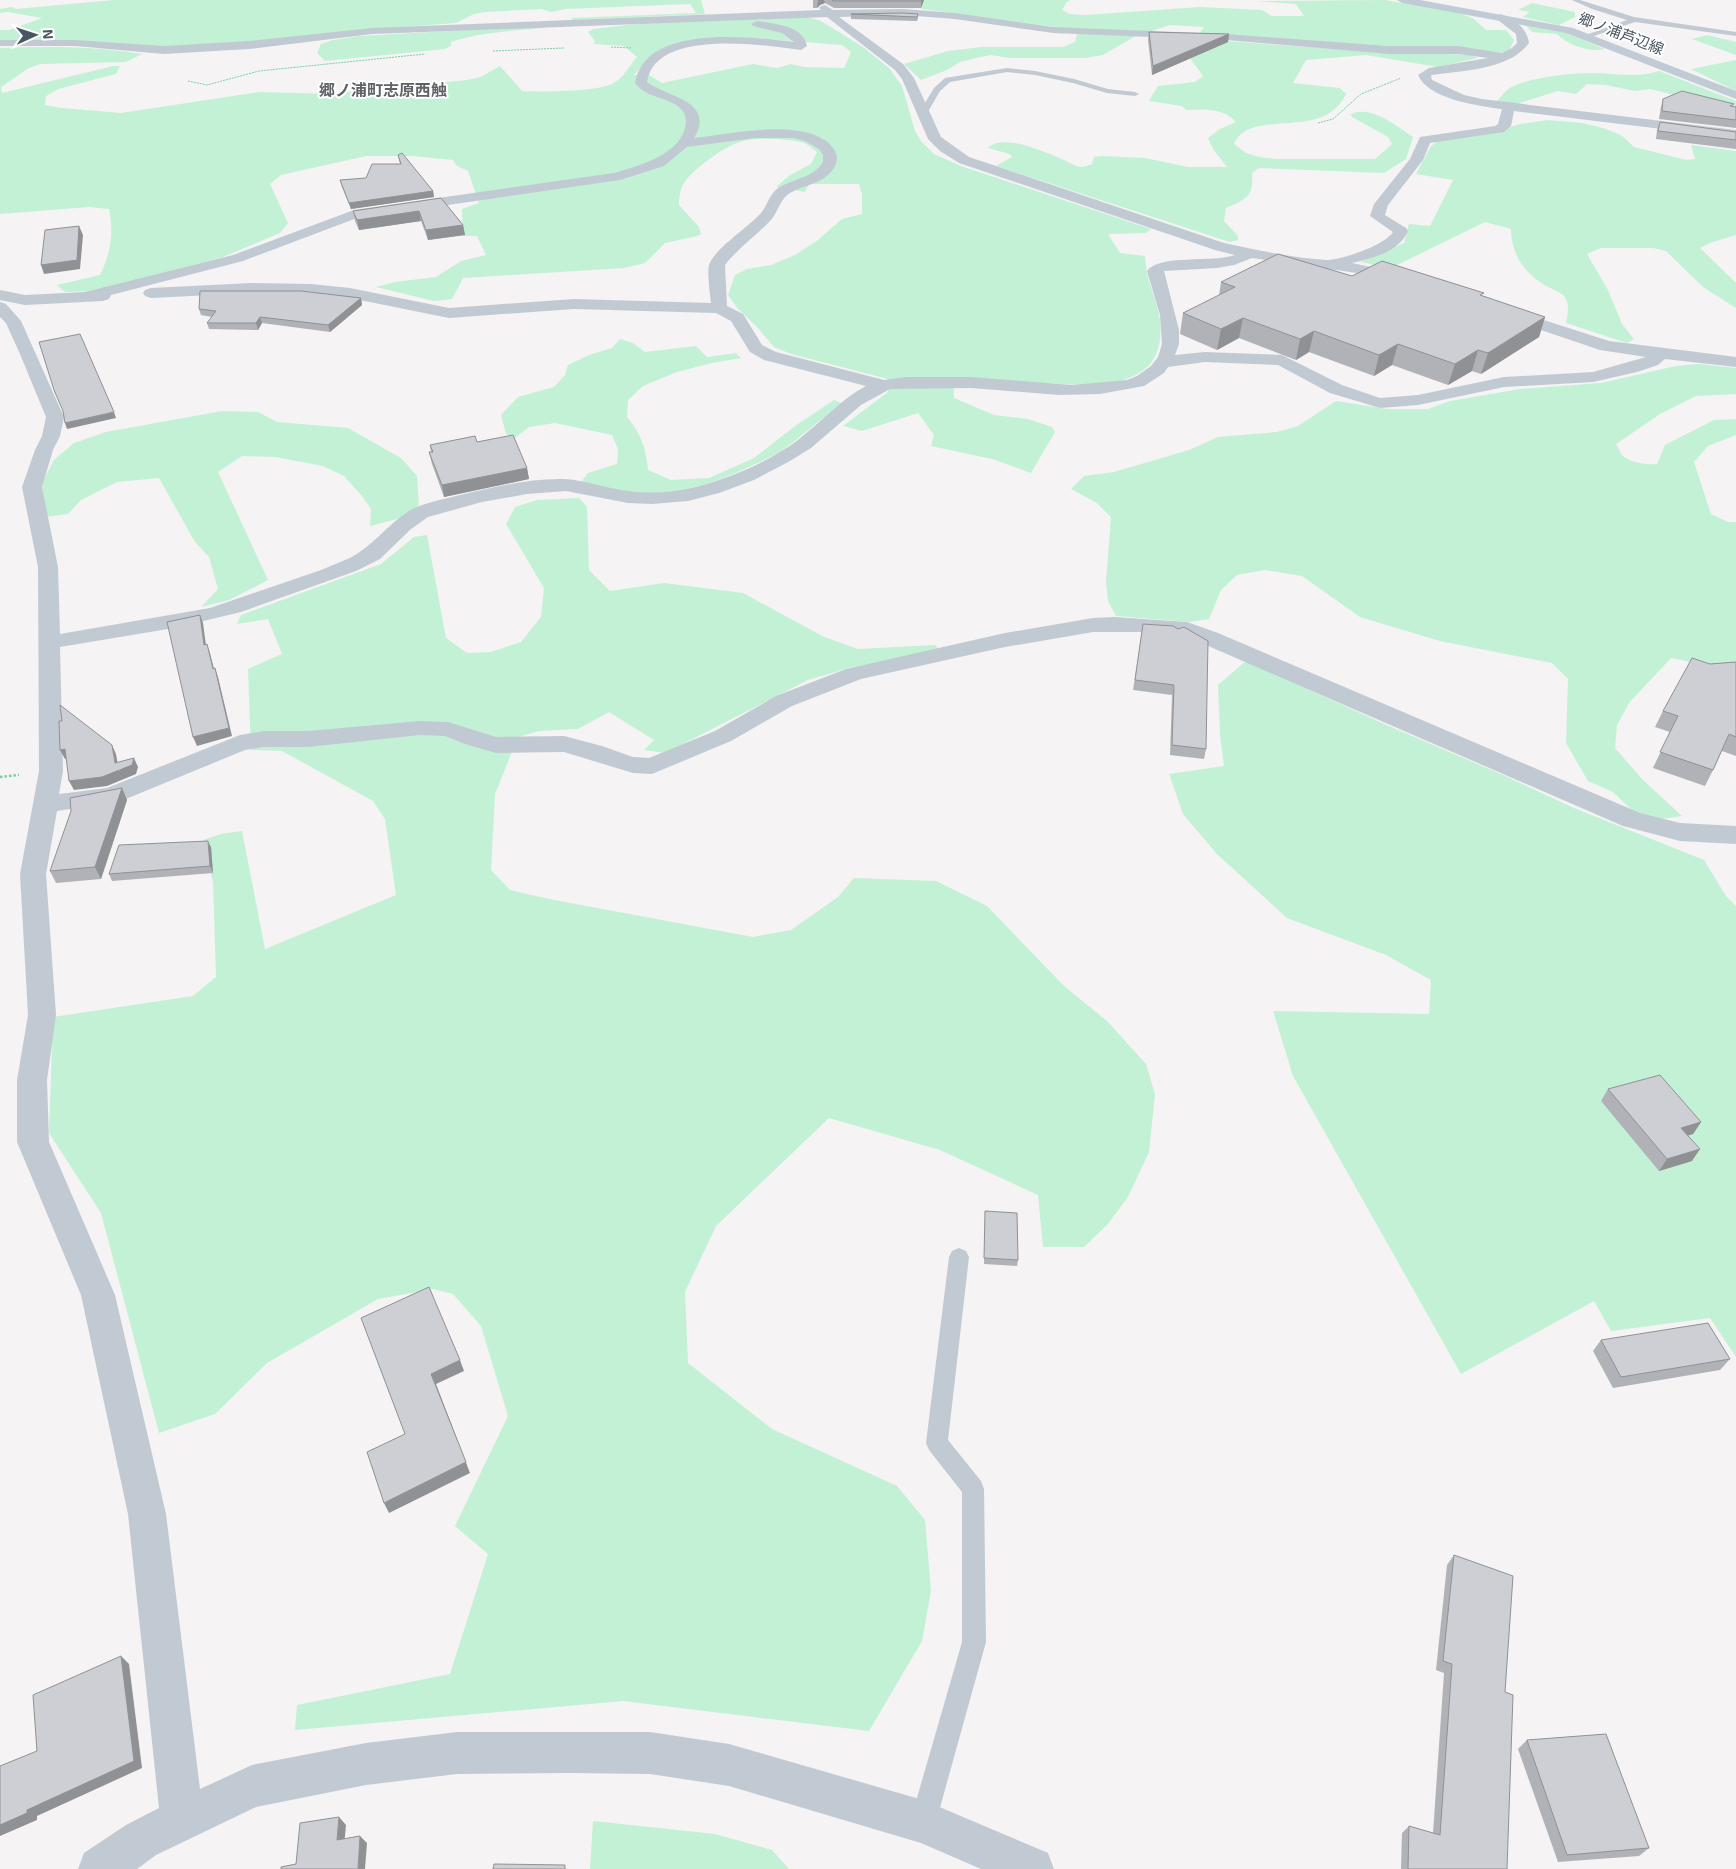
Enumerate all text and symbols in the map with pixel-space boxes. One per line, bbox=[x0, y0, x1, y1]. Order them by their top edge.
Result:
street label: 郷ノ浦芦辺線 bbox=[1576, 9, 1667, 58]
north arrow bbox=[10, 10, 60, 60]
text: N bbox=[40, 29, 57, 40]
district label: 郷ノ浦町志原西触 bbox=[319, 80, 447, 99]

